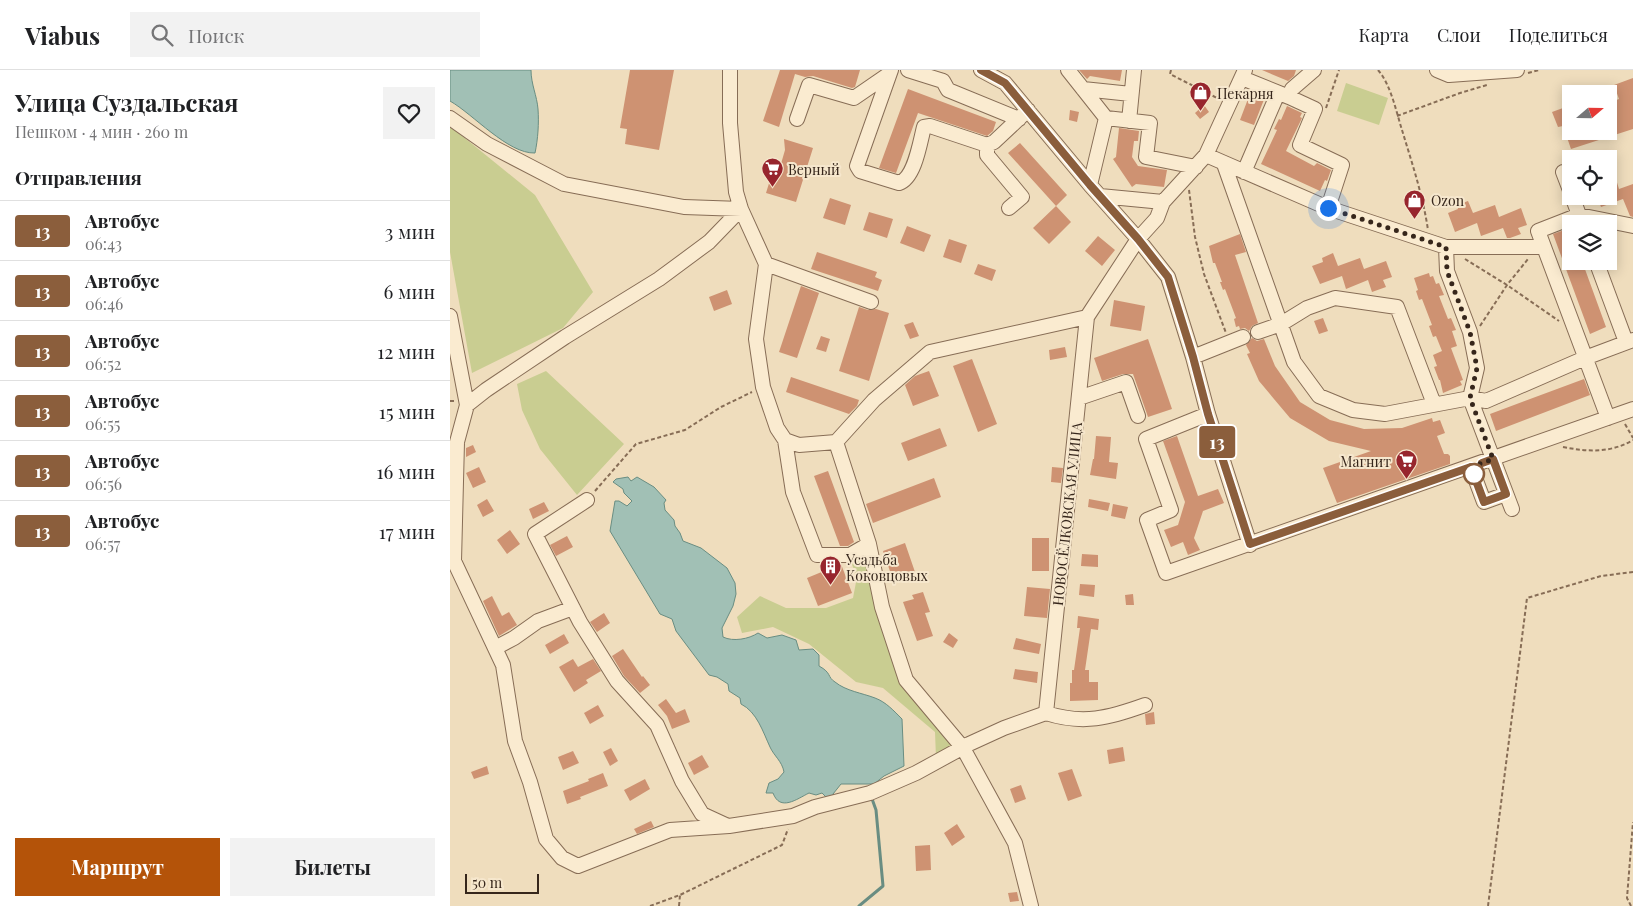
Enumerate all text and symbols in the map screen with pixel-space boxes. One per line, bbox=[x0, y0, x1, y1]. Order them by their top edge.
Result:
search box bbox=[130, 12, 480, 57]
text: Viabus bbox=[25, 19, 100, 51]
icon: search bbox=[148, 21, 176, 49]
text: Поиск bbox=[188, 22, 244, 48]
text: Карта bbox=[1358, 23, 1409, 47]
text: Слои bbox=[1437, 23, 1481, 47]
text: Поделиться bbox=[1509, 23, 1608, 47]
shop icon: Пекарня bbox=[1189, 81, 1213, 112]
place label: Пекарня bbox=[1217, 84, 1274, 103]
north arrow bbox=[1562, 85, 1618, 140]
map controls bbox=[1562, 85, 1617, 270]
text: Улица Суздальская bbox=[15, 86, 239, 118]
button: heart bbox=[383, 87, 435, 139]
text: Пешком · 4 мин · 260 m bbox=[15, 121, 188, 142]
button: locate bbox=[1562, 150, 1617, 205]
supermarket icon: Верный bbox=[760, 157, 784, 188]
place label: Верный bbox=[788, 160, 840, 179]
text: Отправления bbox=[15, 164, 142, 190]
shop icon: Ozon bbox=[1403, 188, 1427, 219]
place label: Ozon bbox=[1431, 191, 1465, 210]
your location bbox=[1316, 196, 1341, 221]
text: Автобус bbox=[85, 207, 160, 233]
button: layers bbox=[1562, 215, 1617, 270]
text: 3 мин bbox=[385, 218, 435, 244]
text: 13 bbox=[35, 219, 50, 243]
text: 06:43 bbox=[85, 233, 122, 254]
text: Автобус bbox=[85, 267, 160, 293]
text: 6 мин bbox=[383, 278, 435, 304]
text: 13 bbox=[35, 279, 50, 303]
text: 06:46 bbox=[85, 293, 123, 314]
text: Автобус bbox=[85, 327, 160, 353]
text: 12 мин bbox=[377, 338, 435, 364]
text: 13 bbox=[35, 339, 50, 363]
text: 06:52 bbox=[85, 353, 121, 374]
text: Автобус bbox=[85, 387, 160, 413]
text: 15 мин bbox=[379, 398, 435, 424]
text: 13 bbox=[35, 399, 50, 423]
text: 06:55 bbox=[85, 413, 120, 434]
street label: НОВОСЁЛКОВСКАЯ УЛИЦА bbox=[1048, 421, 1086, 607]
line badge: 13 bbox=[1194, 426, 1240, 458]
text: 13 bbox=[1209, 430, 1225, 454]
text: Автобус bbox=[85, 447, 160, 473]
supermarket icon: Магнит bbox=[1395, 449, 1419, 480]
place label: Магнит bbox=[1340, 452, 1391, 471]
text: 16 мин bbox=[376, 458, 435, 484]
text: 13 bbox=[35, 459, 50, 483]
unlabelled marker bbox=[1463, 463, 1485, 485]
text: 06:56 bbox=[85, 473, 122, 494]
text: Автобус bbox=[85, 507, 160, 533]
text: 17 мин bbox=[379, 518, 435, 544]
text: 13 bbox=[35, 519, 50, 543]
text: 06:57 bbox=[85, 533, 120, 554]
place label: Усадьба Коковцовых bbox=[845, 550, 929, 585]
building icon: Усадьба Коковцовых bbox=[818, 555, 842, 586]
button: Маршрут bbox=[15, 838, 220, 896]
button: Билеты bbox=[230, 838, 435, 896]
scale bar bbox=[465, 871, 539, 894]
text: 50 m bbox=[472, 873, 502, 892]

